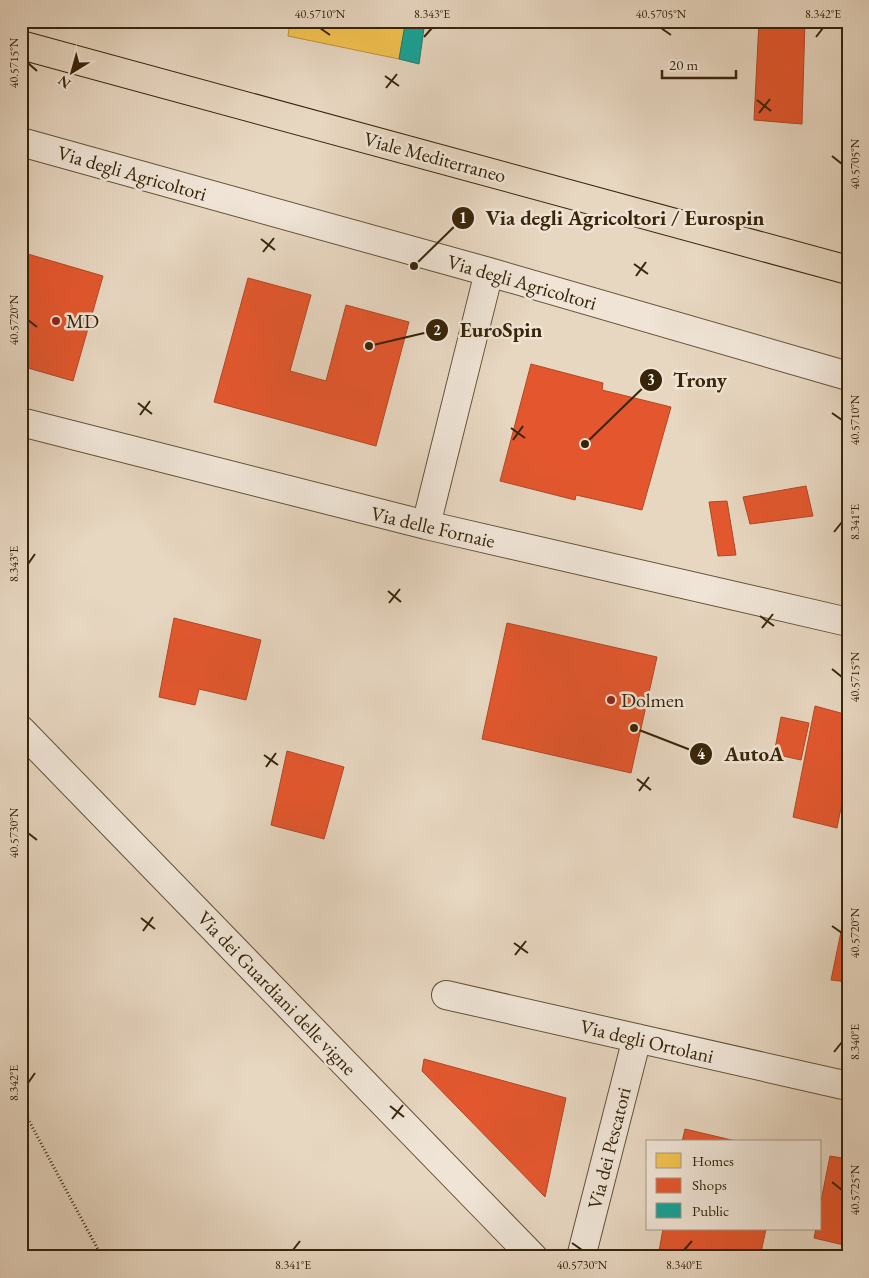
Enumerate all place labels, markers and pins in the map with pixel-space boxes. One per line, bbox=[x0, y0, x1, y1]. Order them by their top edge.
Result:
callout: Via degli Agricoltori / Eurospin bbox=[451, 200, 775, 236]
place label: MD bbox=[66, 308, 99, 334]
callout: EuroSpin bbox=[425, 312, 552, 348]
marker: MD bbox=[50, 315, 62, 327]
callout: Trony bbox=[638, 362, 737, 398]
place label: Dolmen bbox=[621, 687, 685, 713]
marker: Dolmen bbox=[605, 694, 617, 706]
callout: AutoA bbox=[689, 736, 793, 772]

